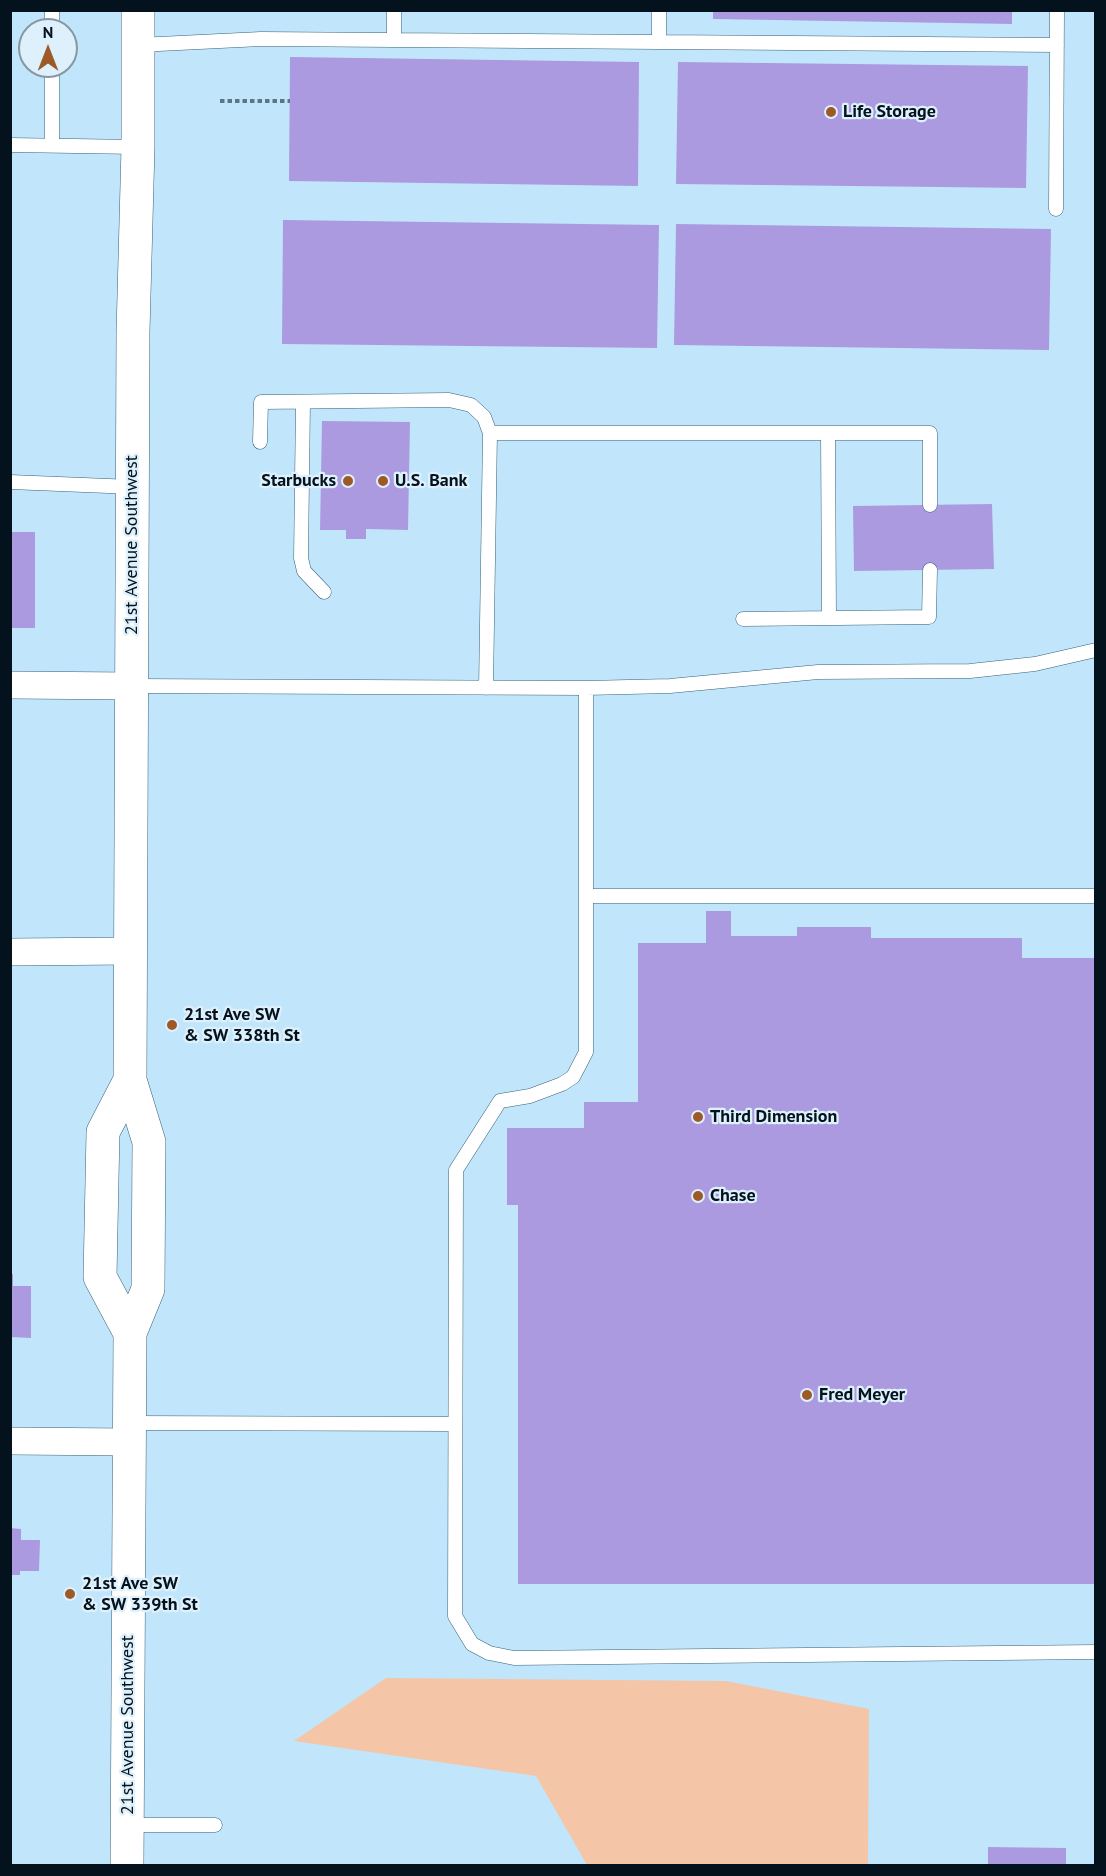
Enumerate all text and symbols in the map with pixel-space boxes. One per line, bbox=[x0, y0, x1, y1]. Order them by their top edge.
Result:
north arrow bbox=[18, 18, 78, 78]
text: N bbox=[43, 22, 53, 42]
place label: Life Storage bbox=[843, 101, 936, 123]
marker: Life Storage bbox=[824, 105, 838, 119]
street label: 21st Avenue Southwest bbox=[121, 455, 143, 635]
place label: Starbucks bbox=[261, 470, 336, 492]
place label: U.S. Bank bbox=[395, 470, 467, 492]
marker: Starbucks bbox=[341, 474, 355, 488]
marker: U.S. Bank bbox=[376, 474, 390, 488]
place label: 21st Ave SW & SW 338th St bbox=[184, 1004, 300, 1046]
marker: 21st Ave SW & SW 338th St bbox=[165, 1018, 179, 1032]
place label: Third Dimension bbox=[710, 1106, 837, 1128]
marker: Third Dimension bbox=[691, 1110, 705, 1124]
place label: Chase bbox=[710, 1185, 756, 1207]
marker: Chase bbox=[691, 1189, 705, 1203]
place label: Fred Meyer bbox=[819, 1384, 905, 1406]
marker: Fred Meyer bbox=[800, 1388, 814, 1402]
place label: 21st Ave SW & SW 339th St bbox=[82, 1573, 198, 1616]
marker: 21st Ave SW & SW 339th St bbox=[63, 1587, 77, 1601]
street label: 21st Avenue Southwest bbox=[117, 1635, 139, 1815]

